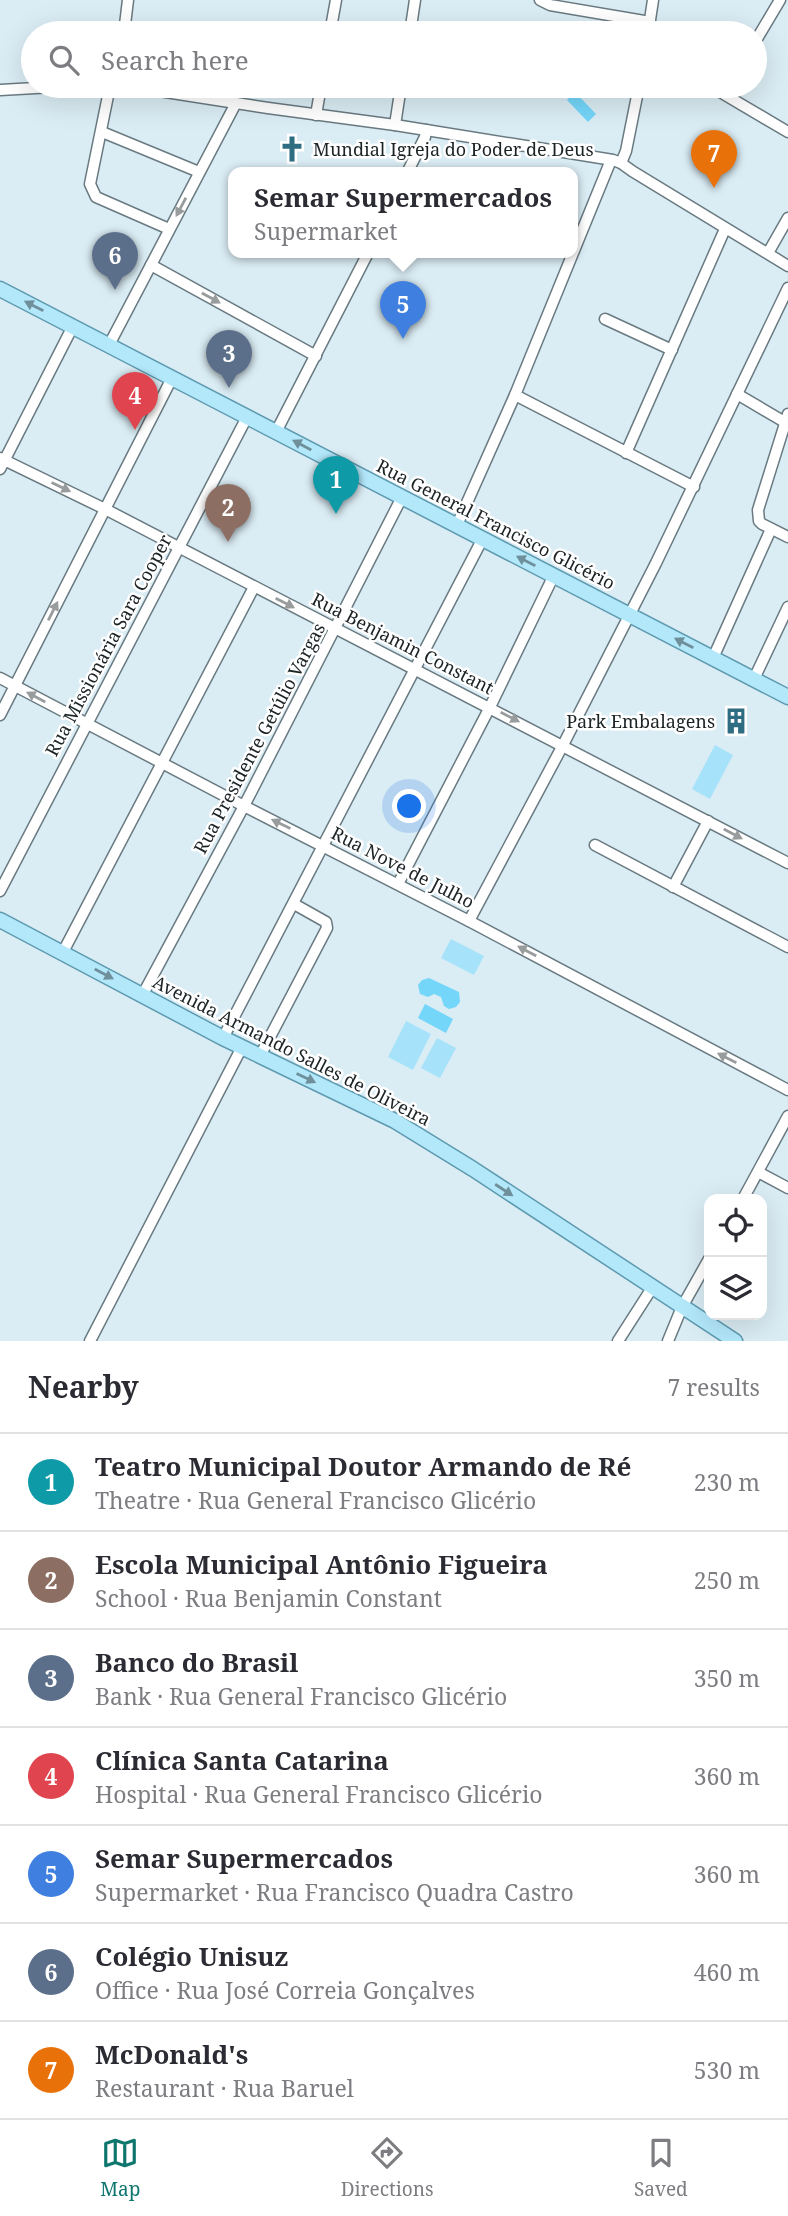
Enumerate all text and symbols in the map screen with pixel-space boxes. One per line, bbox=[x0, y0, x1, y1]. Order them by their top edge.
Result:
search box bbox=[21, 21, 767, 98]
icon: search bbox=[45, 41, 83, 79]
text: Search here bbox=[101, 42, 249, 78]
pin: 7 bbox=[691, 130, 737, 188]
church icon: Mundial Igreja do Poder de Deus bbox=[277, 134, 307, 164]
place label: Mundial Igreja do Poder de Deus bbox=[313, 137, 594, 161]
popup bbox=[228, 167, 578, 258]
text: Semar Supermercados bbox=[254, 179, 552, 215]
one-way arrow bbox=[175, 197, 187, 217]
text: Supermarket bbox=[254, 215, 397, 247]
pin: 6 bbox=[92, 232, 138, 290]
pin: 5 bbox=[380, 281, 426, 339]
one-way arrow bbox=[201, 292, 221, 304]
one-way arrow bbox=[24, 301, 44, 313]
pin: 3 bbox=[206, 330, 252, 388]
pin: 4 bbox=[112, 372, 158, 430]
one-way arrow bbox=[292, 439, 312, 451]
street label: Rua General Francisco Glicério bbox=[373, 453, 619, 595]
pin: 1 bbox=[313, 456, 359, 514]
one-way arrow bbox=[51, 482, 71, 493]
pin: 2 bbox=[205, 484, 251, 542]
street label: Rua Missionária Sara Cooper bbox=[39, 530, 177, 760]
one-way arrow bbox=[515, 555, 535, 567]
street label: Rua Benjamin Constant bbox=[308, 587, 498, 699]
one-way arrow bbox=[275, 597, 295, 609]
one-way arrow bbox=[47, 601, 59, 621]
street label: Rua Presidente Getúlio Vargas bbox=[188, 618, 330, 858]
one-way arrow bbox=[674, 637, 694, 648]
one-way arrow bbox=[26, 691, 46, 702]
building icon: Park Embalagens bbox=[721, 706, 751, 736]
place label: Park Embalagens bbox=[566, 709, 715, 733]
one-way arrow bbox=[500, 712, 520, 723]
your location bbox=[392, 789, 426, 823]
one-way arrow bbox=[271, 819, 291, 830]
street label: Rua Nove de Julho bbox=[327, 821, 479, 913]
one-way arrow bbox=[723, 829, 743, 840]
one-way arrow bbox=[516, 946, 536, 958]
one-way arrow bbox=[94, 968, 114, 980]
street label: Avenida Armando Salles de Oliveira bbox=[149, 969, 435, 1131]
one-way arrow bbox=[717, 1053, 737, 1064]
one-way arrow bbox=[296, 1073, 316, 1084]
one-way arrow bbox=[495, 1183, 513, 1197]
map controls bbox=[704, 1194, 767, 1320]
button: locate bbox=[704, 1194, 767, 1257]
button: layers bbox=[704, 1257, 767, 1320]
text: Nearby bbox=[28, 1366, 139, 1407]
text: 7 results bbox=[667, 1371, 760, 1403]
text: Teatro Municipal Doutor Armando de Ré bbox=[95, 1448, 631, 1484]
text: 1 bbox=[45, 1466, 58, 1498]
text: 230 m bbox=[694, 1466, 760, 1498]
text: Theatre · Rua General Francisco Glicério bbox=[95, 1484, 536, 1516]
text: Escola Municipal Antônio Figueira bbox=[95, 1546, 548, 1582]
text: 2 bbox=[45, 1564, 58, 1596]
text: 250 m bbox=[694, 1564, 760, 1596]
text: School · Rua Benjamin Constant bbox=[95, 1582, 442, 1614]
text: Banco do Brasil bbox=[95, 1644, 298, 1680]
text: 3 bbox=[45, 1662, 58, 1694]
text: 350 m bbox=[694, 1662, 760, 1694]
text: Bank · Rua General Francisco Glicério bbox=[95, 1680, 507, 1712]
text: Clínica Santa Catarina bbox=[95, 1742, 389, 1778]
text: 4 bbox=[45, 1760, 58, 1792]
text: 360 m bbox=[694, 1760, 760, 1792]
text: Hospital · Rua General Francisco Glicério bbox=[95, 1778, 543, 1810]
text: Semar Supermercados bbox=[95, 1840, 393, 1876]
text: 5 bbox=[45, 1858, 58, 1890]
text: 360 m bbox=[694, 1858, 760, 1890]
text: Supermarket · Rua Francisco Quadra Castro bbox=[95, 1876, 574, 1908]
text: Colégio Unisuz bbox=[95, 1938, 288, 1974]
text: 6 bbox=[45, 1956, 58, 1988]
text: 460 m bbox=[694, 1956, 760, 1988]
text: Office · Rua José Correia Gonçalves bbox=[95, 1974, 475, 2006]
text: McDonald's bbox=[95, 2036, 248, 2072]
text: 7 bbox=[45, 2054, 58, 2086]
text: 530 m bbox=[694, 2054, 760, 2086]
text: Restaurant · Rua Baruel bbox=[95, 2072, 354, 2104]
tab: Map bbox=[100, 2134, 140, 2202]
tab: Directions bbox=[341, 2134, 434, 2202]
tab: Saved bbox=[634, 2134, 688, 2202]

